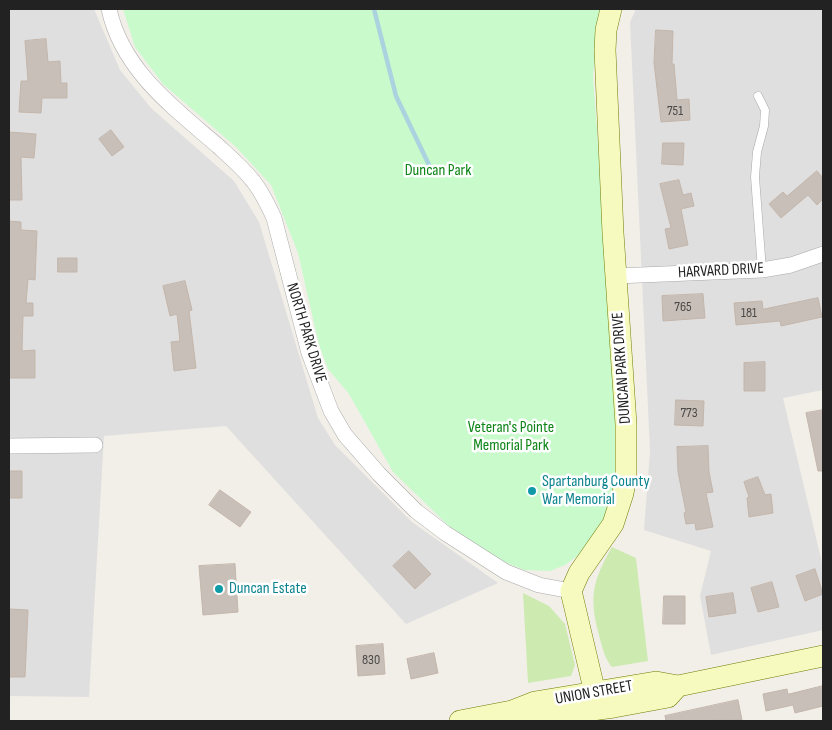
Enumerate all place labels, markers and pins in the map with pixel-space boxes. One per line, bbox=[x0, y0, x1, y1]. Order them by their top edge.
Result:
place label: Spartanburg County War Memorial bbox=[542, 472, 650, 510]
marker: Spartanburg County War Memorial bbox=[526, 485, 538, 497]
place label: Duncan Estate bbox=[229, 579, 307, 599]
marker: Duncan Estate bbox=[213, 583, 225, 595]

